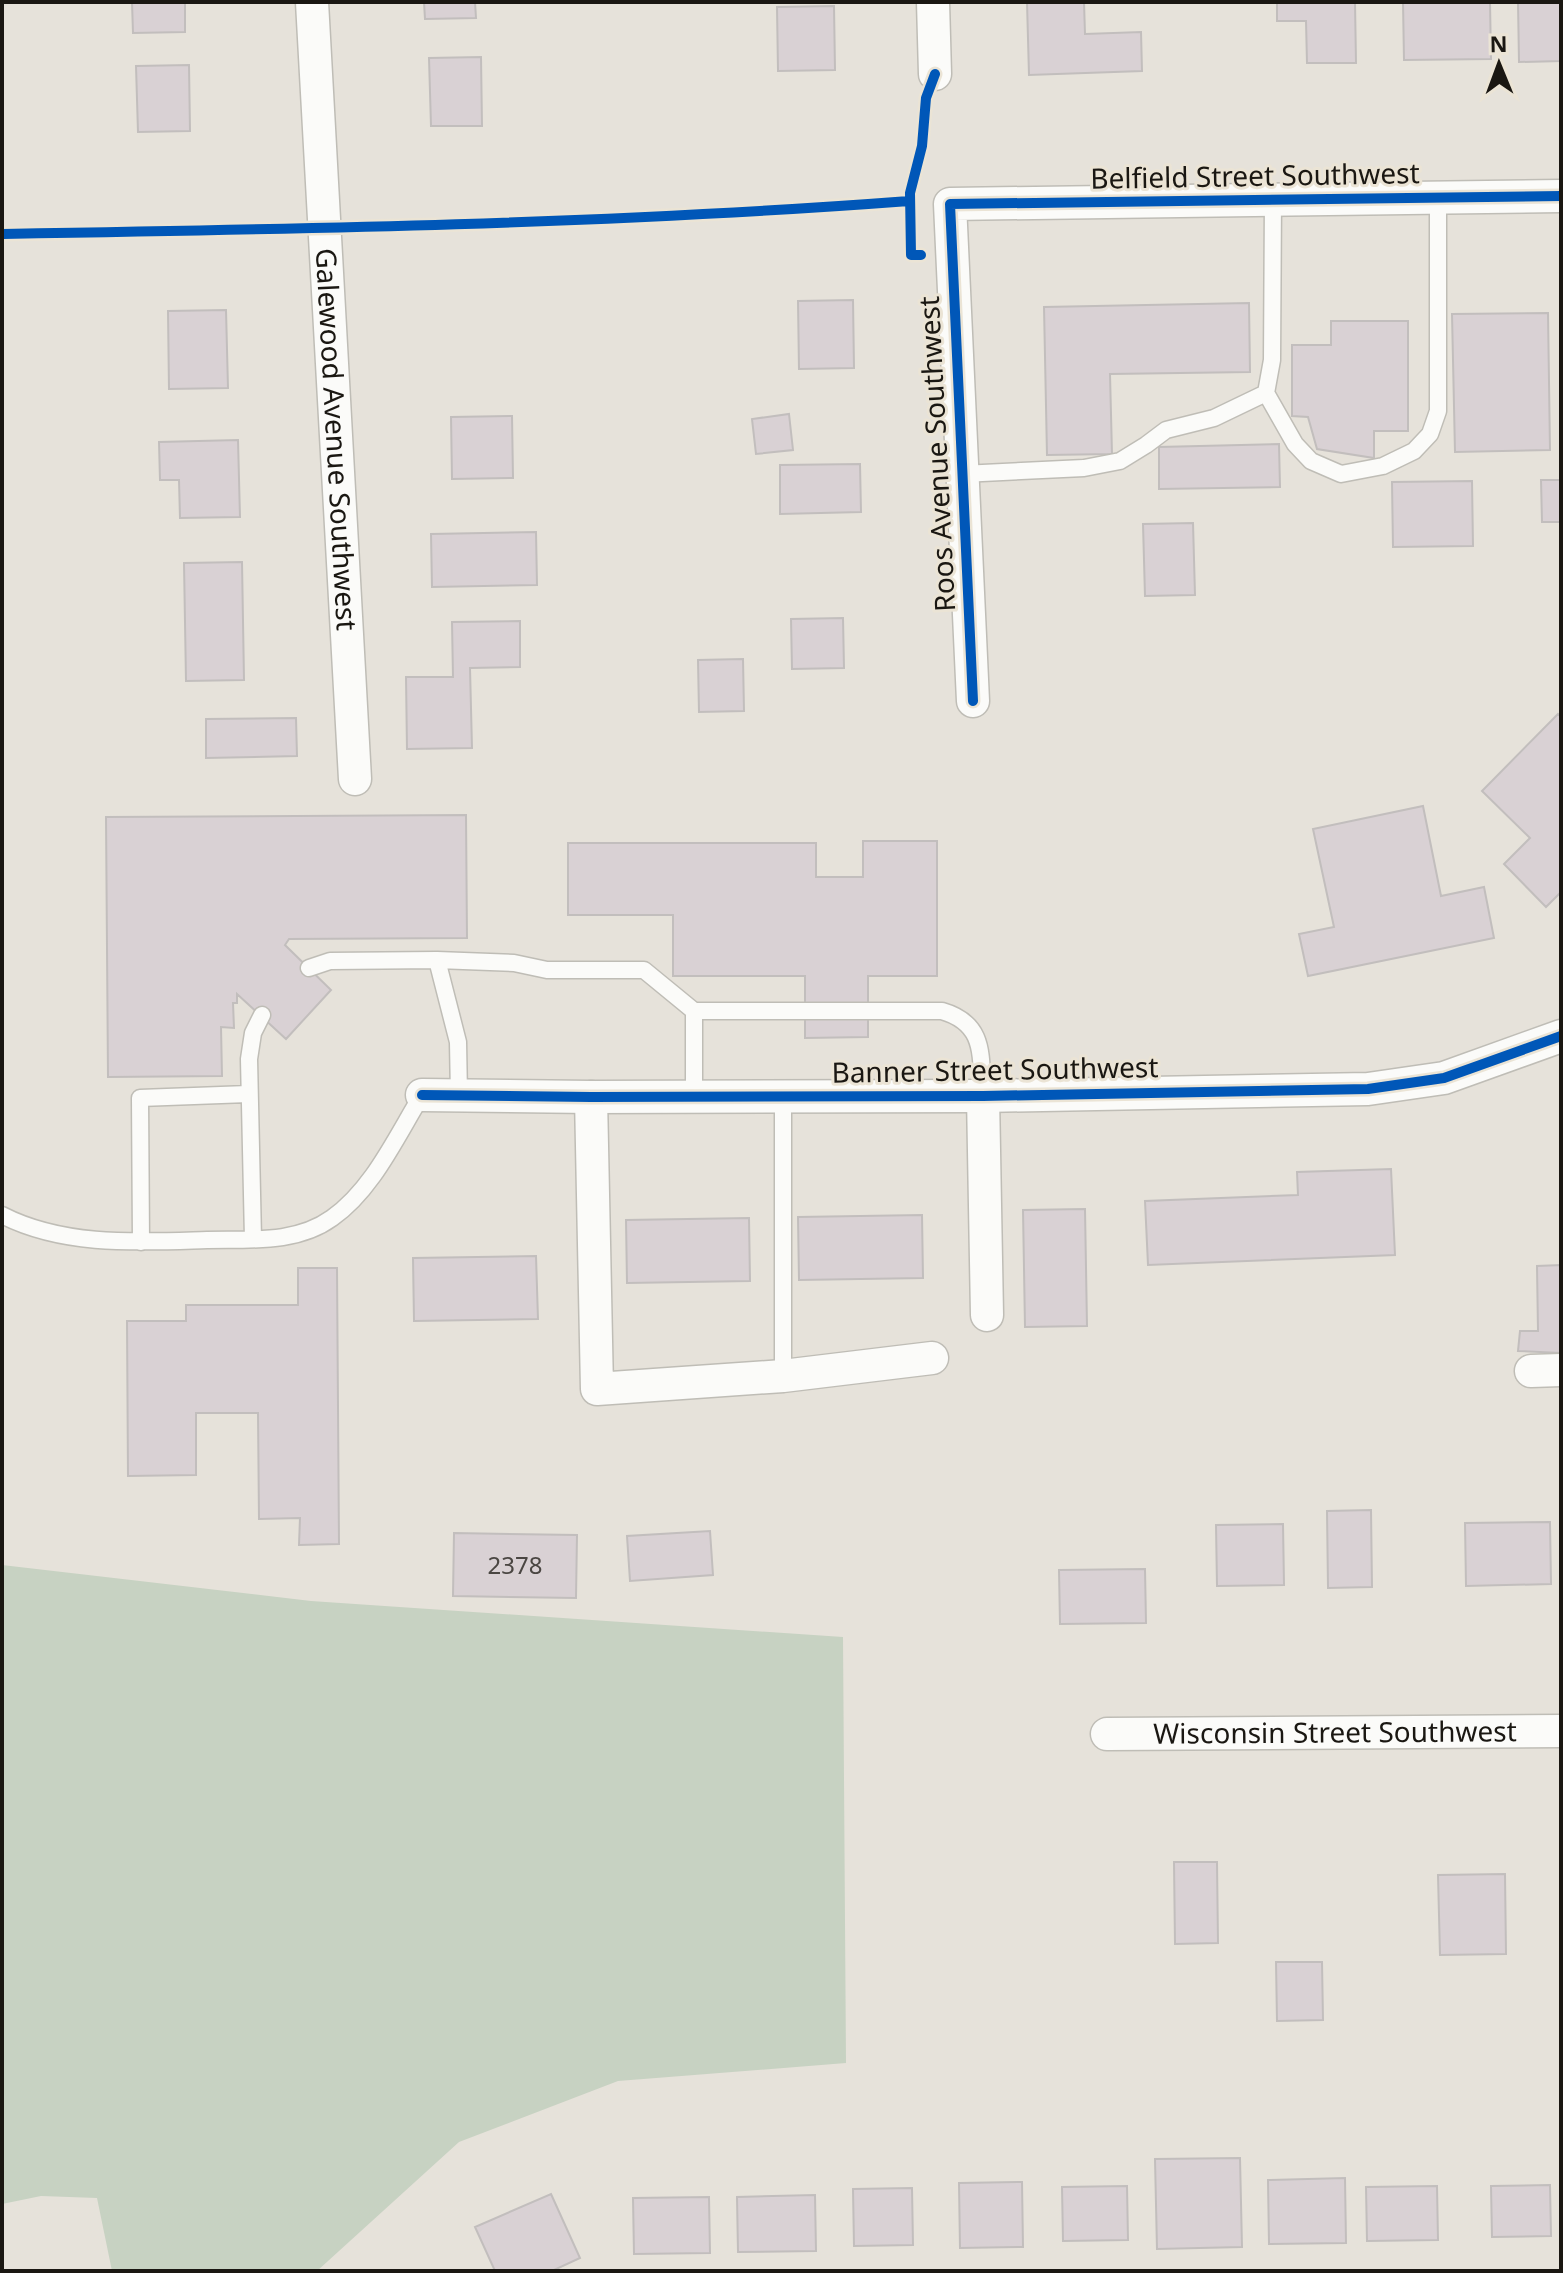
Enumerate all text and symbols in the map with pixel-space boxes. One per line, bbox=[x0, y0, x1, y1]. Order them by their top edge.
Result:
north arrow bbox=[1459, 24, 1539, 104]
text: N bbox=[1489, 28, 1508, 58]
street label: Belfield Street Southwest bbox=[1090, 153, 1420, 197]
street label: Galewood Avenue Southwest bbox=[308, 247, 367, 632]
street label: Roos Avenue Southwest bbox=[909, 295, 963, 613]
street label: Banner Street Southwest bbox=[831, 1047, 1159, 1091]
house number: 2378 bbox=[488, 1548, 542, 1581]
street label: Wisconsin Street Southwest bbox=[1153, 1711, 1517, 1752]

